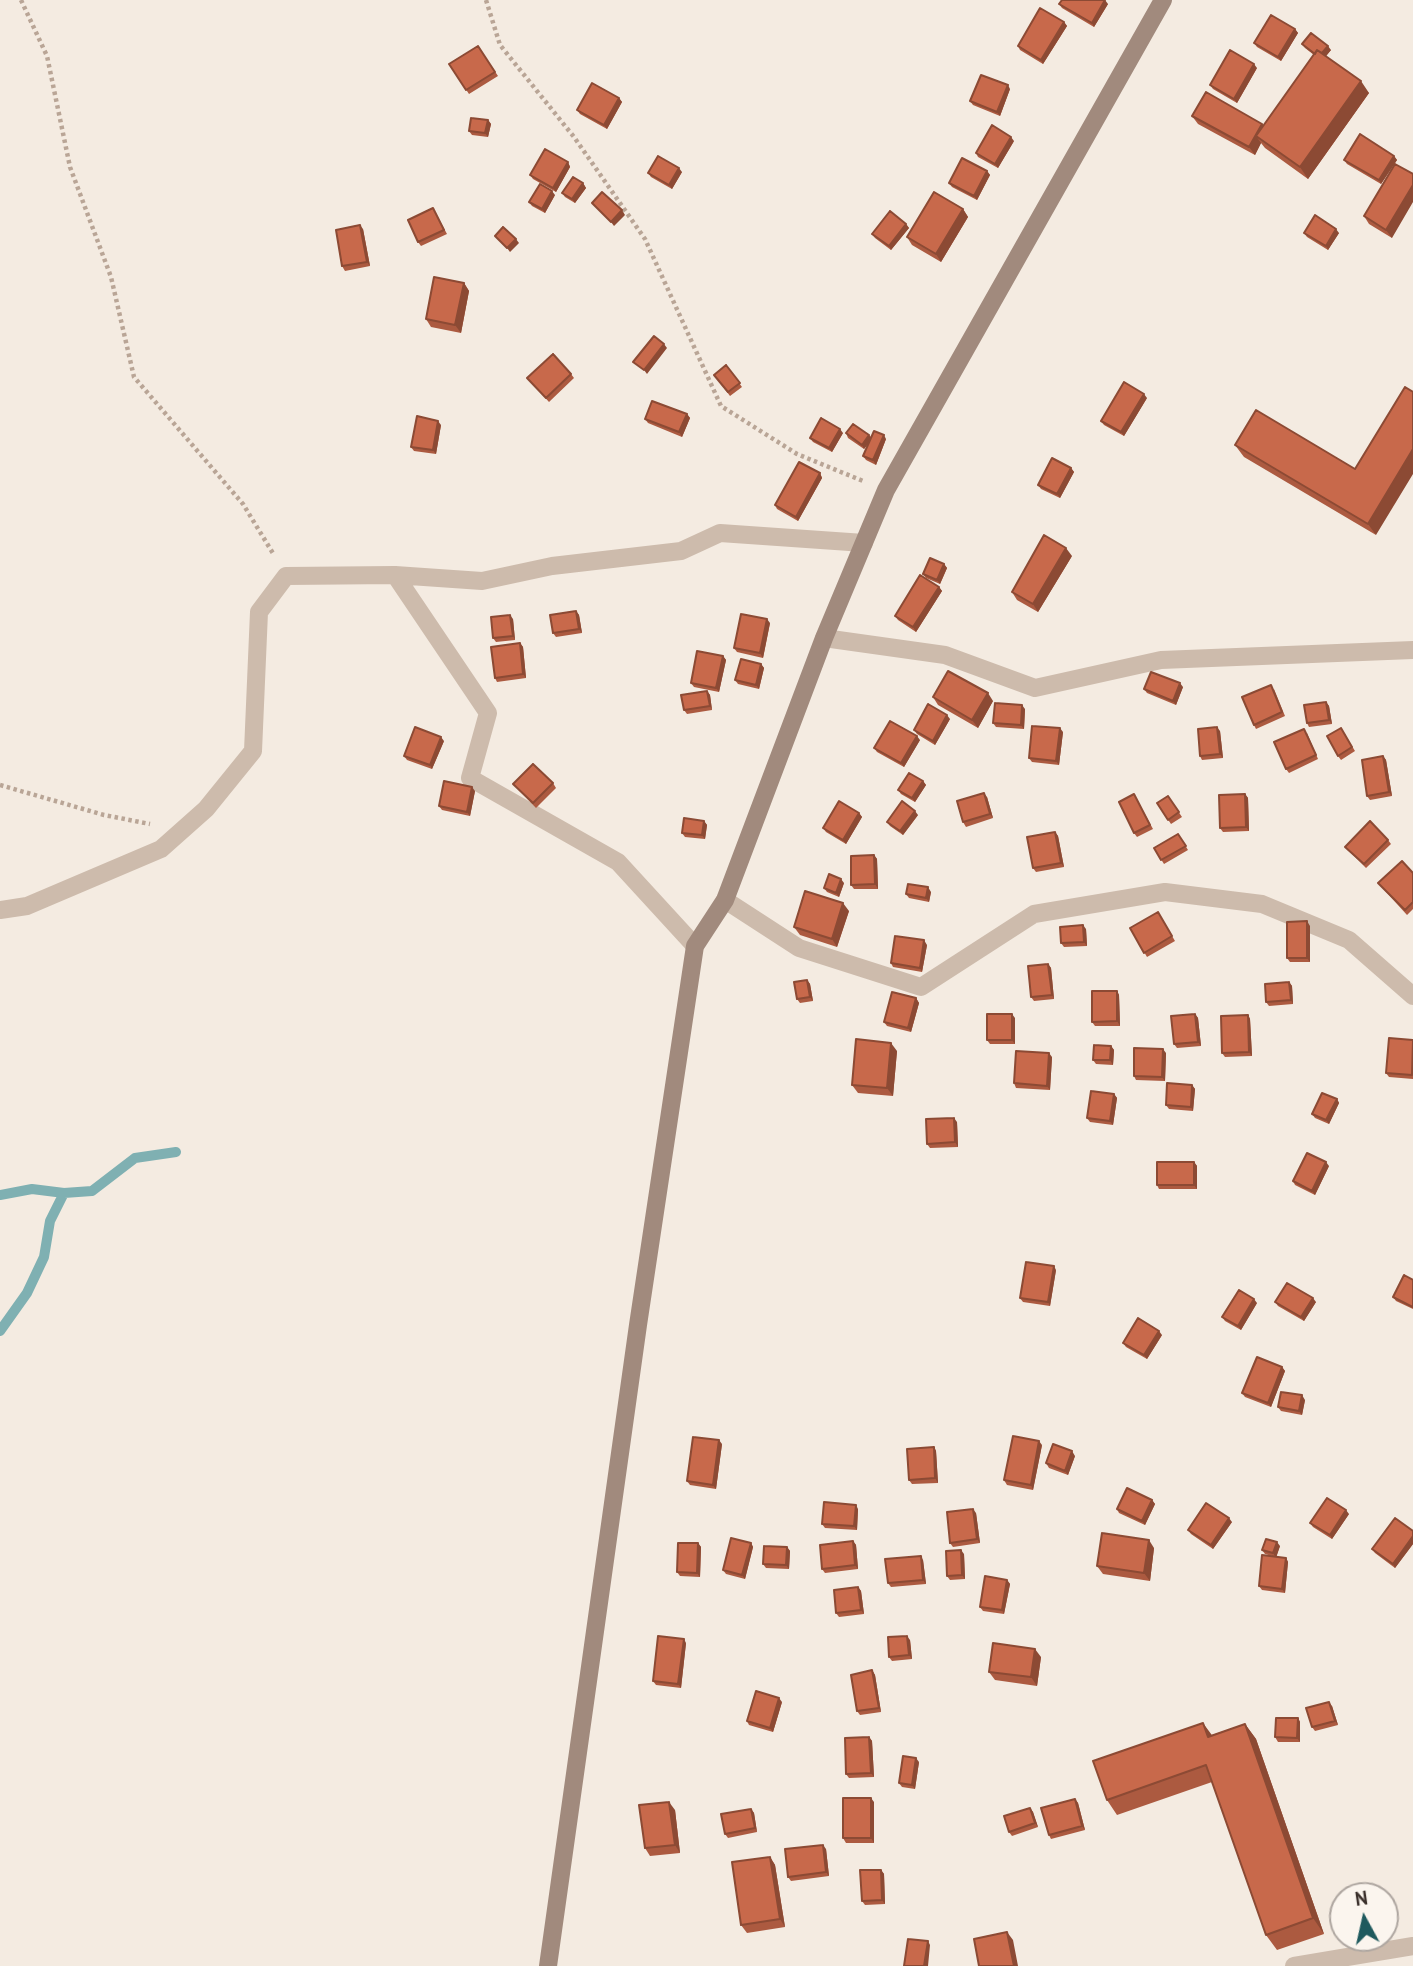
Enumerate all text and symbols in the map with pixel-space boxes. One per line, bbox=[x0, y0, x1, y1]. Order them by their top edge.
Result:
north arrow bbox=[1329, 1882, 1399, 1952]
text: N bbox=[1353, 1885, 1369, 1911]

